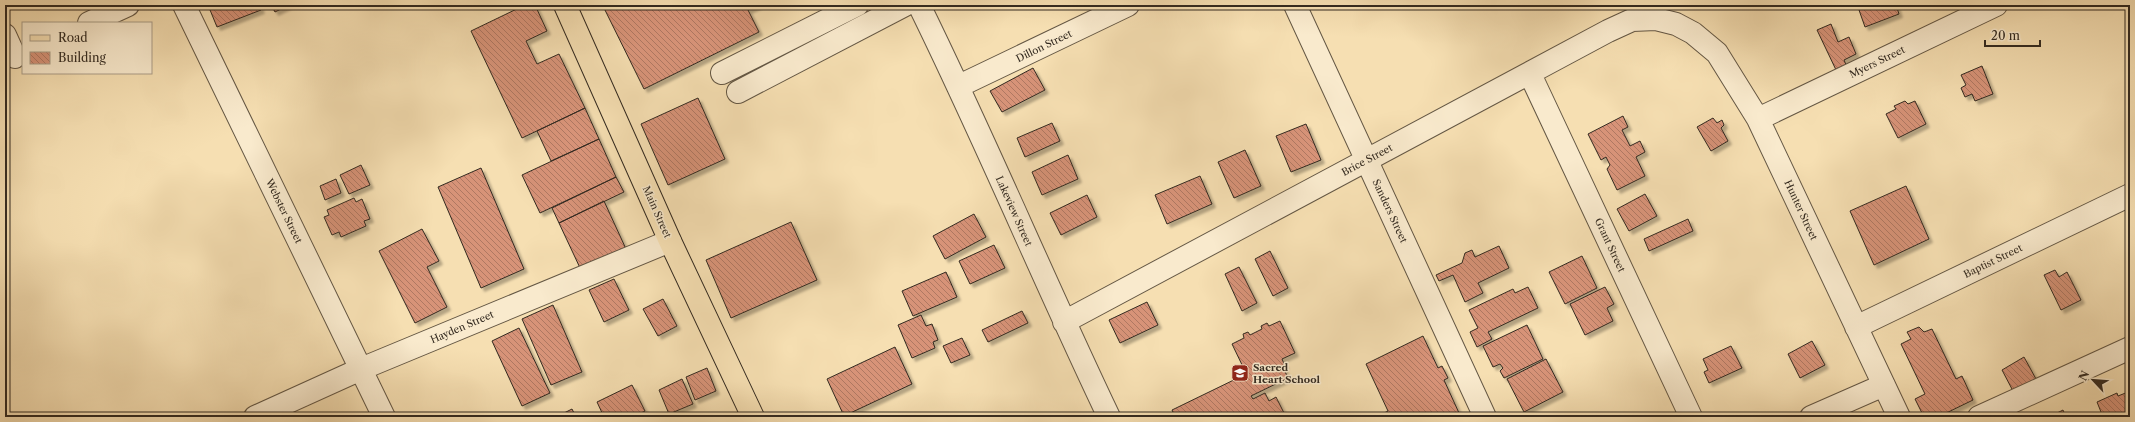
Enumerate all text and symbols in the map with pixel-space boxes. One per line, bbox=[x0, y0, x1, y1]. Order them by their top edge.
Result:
legend bbox=[22, 22, 152, 74]
scale bar bbox=[1985, 22, 2040, 48]
street label: Dillon Street bbox=[1014, 27, 1074, 65]
text: 20 m bbox=[1991, 28, 2020, 43]
text: Road bbox=[58, 30, 88, 45]
street label: Myers Street bbox=[1847, 43, 1907, 81]
text: Building bbox=[58, 50, 106, 65]
street label: Brice Street bbox=[1339, 141, 1395, 179]
street label: Lakeview Street bbox=[993, 174, 1035, 249]
street label: Webster Street bbox=[262, 176, 305, 246]
street label: Sanders Street bbox=[1370, 177, 1411, 245]
street label: Hunter Street bbox=[1781, 178, 1821, 243]
street label: Main Street bbox=[640, 184, 674, 240]
street label: Grant Street bbox=[1592, 216, 1628, 275]
street label: Baptist Street bbox=[1961, 241, 2025, 281]
street label: Hayden Street bbox=[428, 308, 496, 346]
north arrow bbox=[2073, 360, 2113, 400]
place label: Sacred Heart School bbox=[1253, 361, 1321, 386]
school or university icon: Sacred Heart School bbox=[1230, 363, 1250, 383]
text: N bbox=[2076, 368, 2093, 383]

